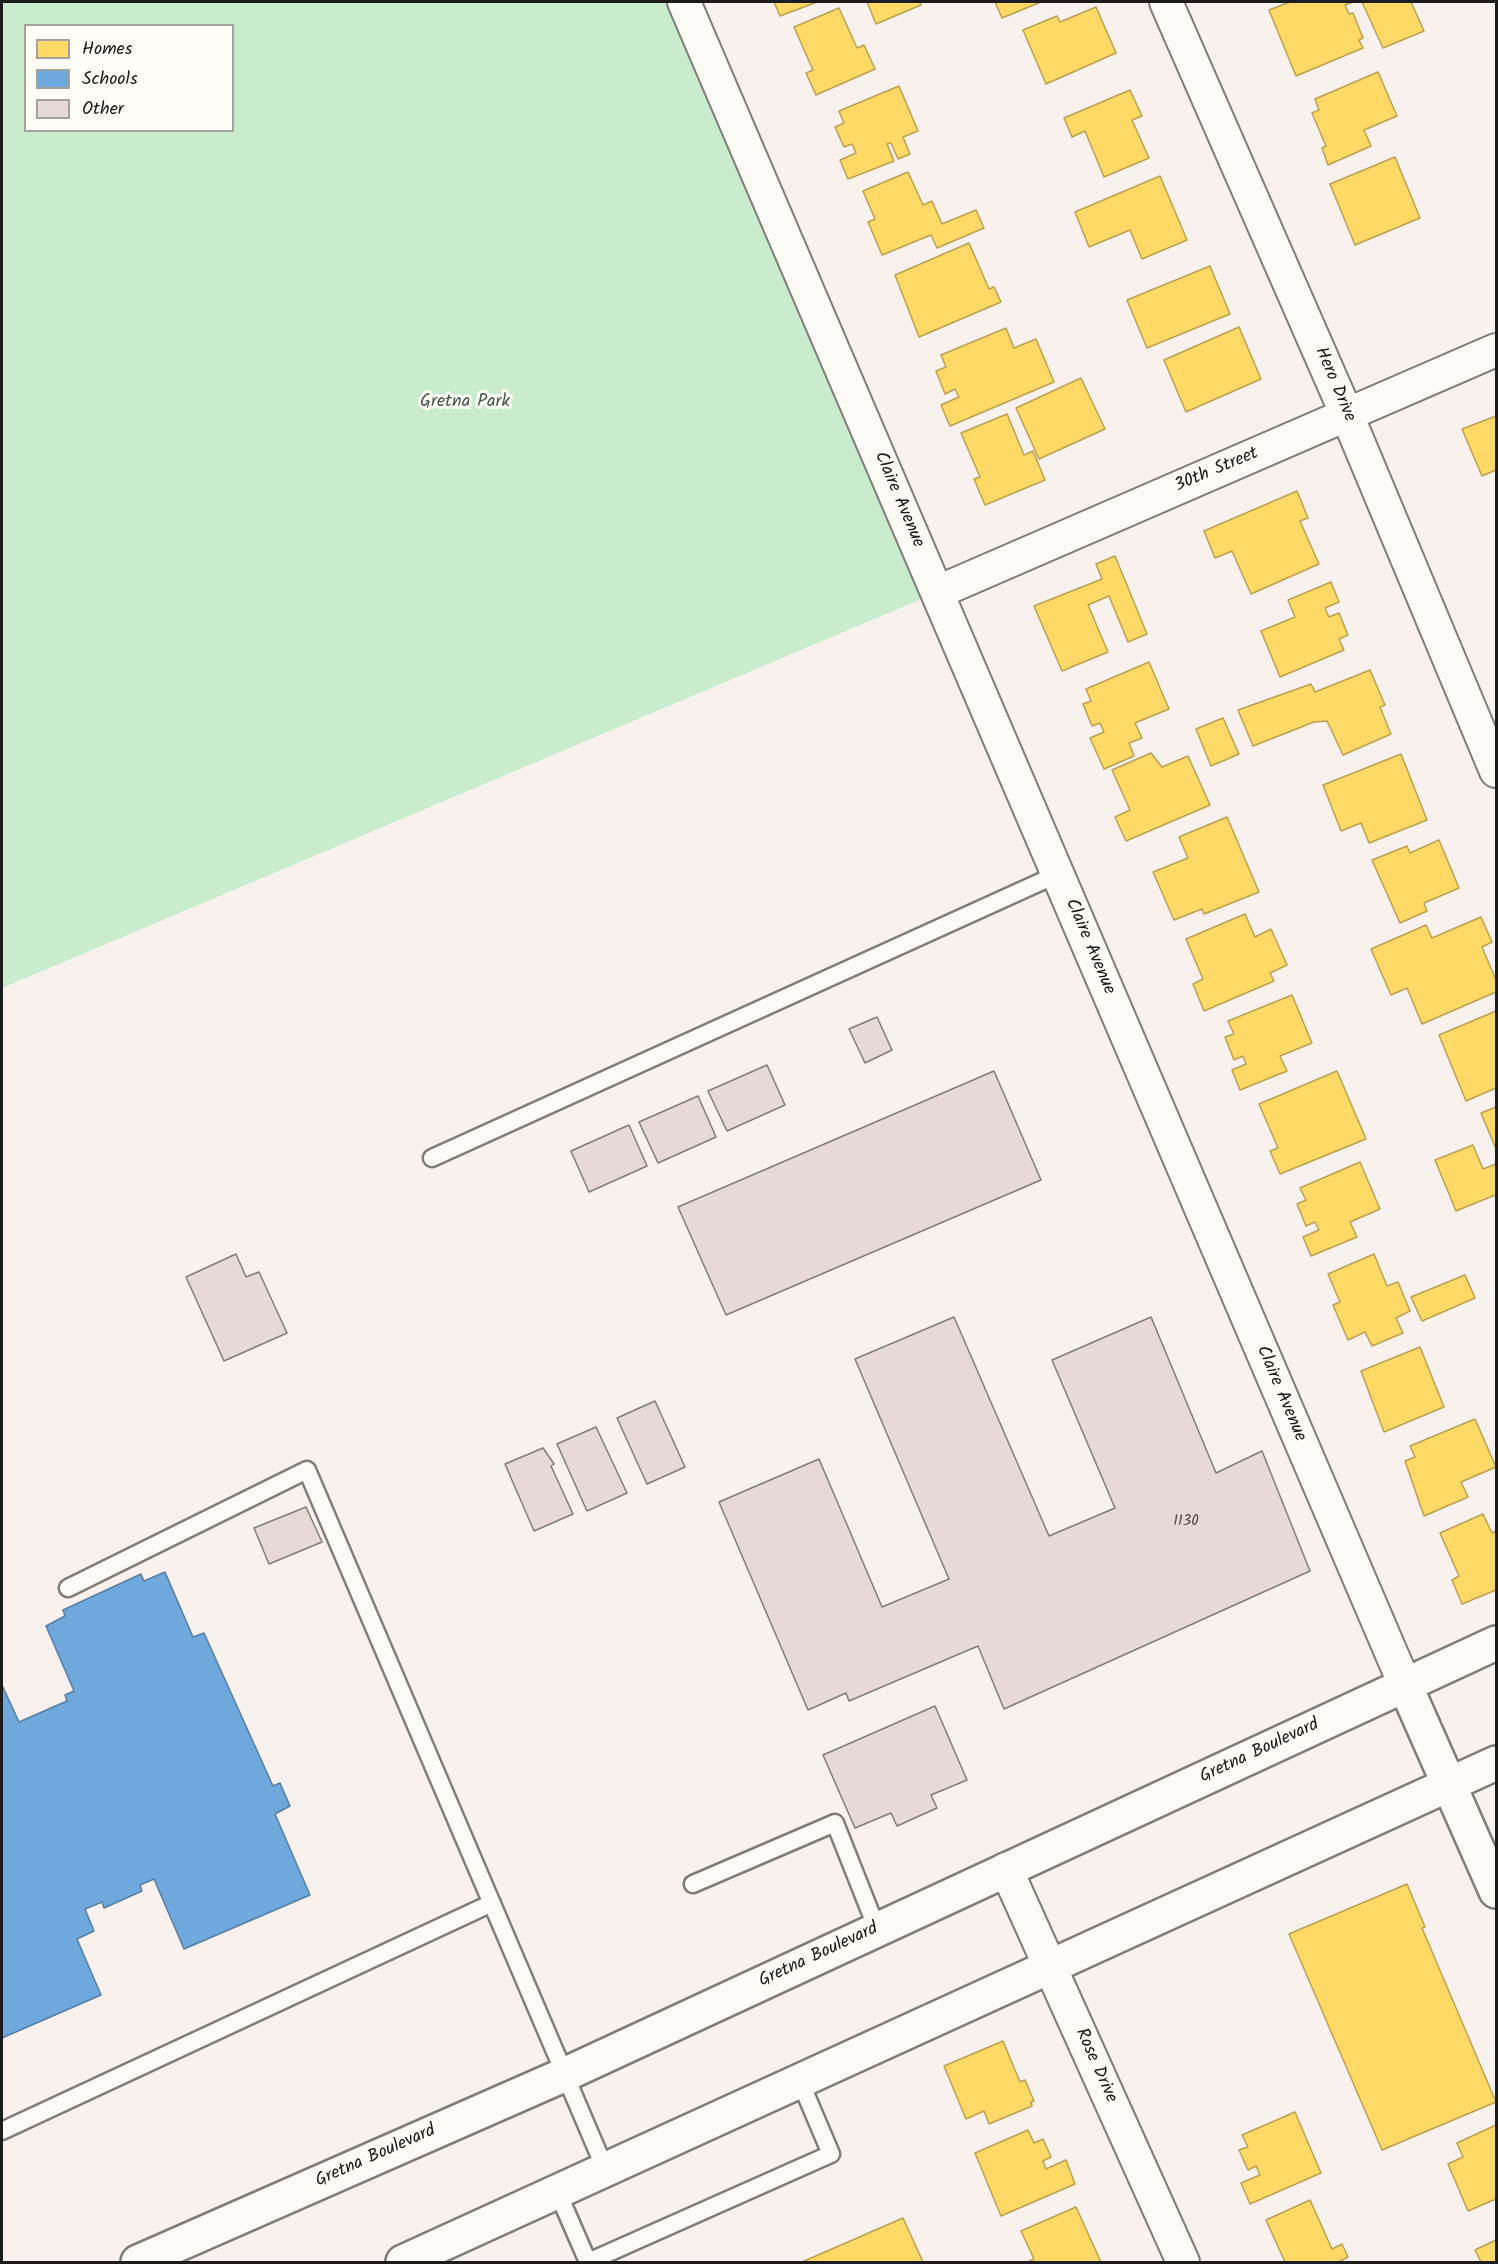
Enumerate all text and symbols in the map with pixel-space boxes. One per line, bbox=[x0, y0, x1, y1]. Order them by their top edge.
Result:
legend bbox=[24, 24, 234, 132]
text: Homes bbox=[82, 35, 132, 64]
text: Schools bbox=[82, 65, 138, 94]
text: Other bbox=[82, 95, 124, 124]
street label: Hero Drive bbox=[1309, 344, 1359, 426]
park label: Gretna Park bbox=[420, 392, 510, 414]
street label: 30th Street bbox=[1172, 444, 1262, 498]
street label: Claire Avenue bbox=[868, 449, 928, 551]
street label: Claire Avenue bbox=[1059, 896, 1119, 998]
street label: Claire Avenue bbox=[1250, 1343, 1310, 1445]
house number: 1130 bbox=[1173, 1513, 1199, 1531]
street label: Gretna Boulevard bbox=[1197, 1715, 1323, 1789]
street label: Gretna Boulevard bbox=[756, 1919, 882, 1993]
street label: Rose Drive bbox=[1069, 2025, 1121, 2107]
street label: Gretna Boulevard bbox=[313, 2121, 439, 2193]

